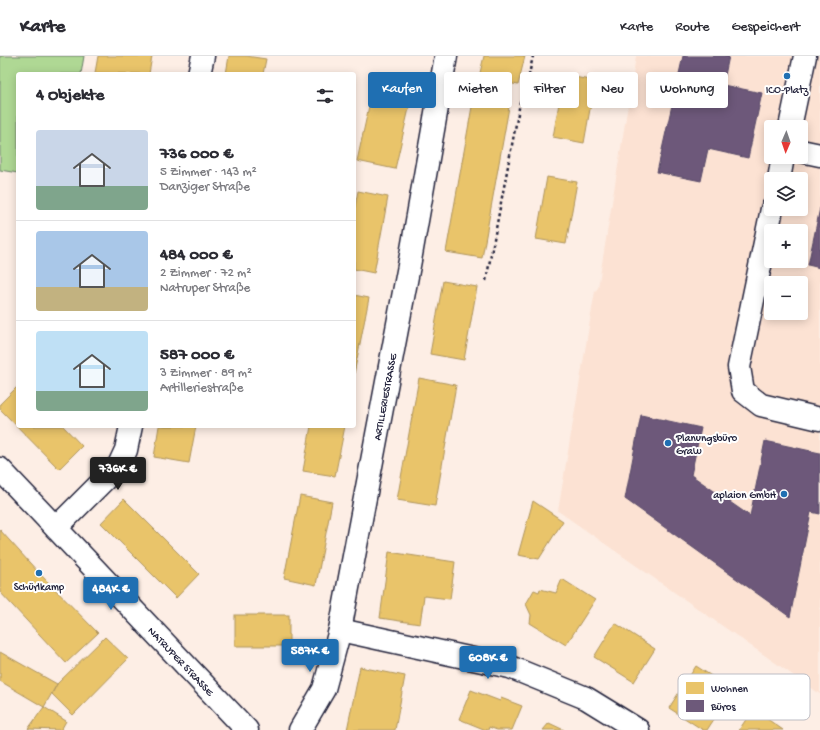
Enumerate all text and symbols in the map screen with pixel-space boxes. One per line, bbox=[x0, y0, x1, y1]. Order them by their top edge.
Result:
text: Karte bbox=[20, 16, 65, 39]
text: Karte bbox=[620, 19, 653, 36]
text: Route bbox=[675, 19, 709, 36]
text: Gespeichert bbox=[731, 19, 800, 36]
marker: ICO-Platz bbox=[782, 71, 792, 81]
chip: Kaufen bbox=[368, 72, 436, 108]
chip: Mieten bbox=[444, 72, 512, 108]
chip: Filter bbox=[520, 72, 579, 108]
chip: Neu bbox=[587, 72, 638, 108]
chip: Wohnung bbox=[646, 72, 728, 108]
icon: filters bbox=[314, 85, 336, 107]
place label: ICO-Platz bbox=[766, 85, 809, 97]
text: 4 Objekte bbox=[36, 86, 104, 106]
north arrow bbox=[764, 120, 808, 164]
map controls bbox=[764, 120, 808, 320]
text: 736 000 € bbox=[160, 145, 233, 165]
icon: home bbox=[68, 146, 116, 194]
text: 5 Zimmer · 143 m² bbox=[160, 165, 257, 180]
button: layers bbox=[764, 172, 808, 216]
text: Danziger Straße bbox=[160, 180, 250, 195]
button: + bbox=[764, 224, 808, 268]
text: 484 000 € bbox=[160, 246, 233, 266]
icon: home bbox=[68, 247, 116, 295]
text: 2 Zimmer · 72 m² bbox=[160, 266, 251, 281]
button: − bbox=[764, 276, 808, 320]
text: Natruper Straße bbox=[160, 281, 250, 296]
text: 587 000 € bbox=[160, 346, 234, 366]
icon: home bbox=[68, 347, 116, 395]
street label: ARTILLERIESTRASSE bbox=[372, 352, 400, 442]
text: 3 Zimmer · 89 m² bbox=[160, 366, 252, 381]
text: Artilleriestraße bbox=[160, 381, 243, 396]
place label: Planungsbüro Graw bbox=[675, 433, 737, 458]
marker: Planungsbüro Graw bbox=[663, 438, 673, 448]
pin: 736K € bbox=[85, 457, 151, 491]
text: 736K € bbox=[99, 462, 137, 477]
marker: aplaion GmbH bbox=[779, 489, 789, 499]
place label: aplaion GmbH bbox=[713, 490, 777, 502]
marker: Schürlkamp bbox=[34, 568, 44, 578]
pin: 484K € bbox=[78, 577, 144, 611]
place label: Schürlkamp bbox=[14, 582, 65, 594]
text: 484K € bbox=[92, 582, 130, 597]
street label: NATRUPER STRASSE bbox=[145, 625, 216, 700]
pin: 587K € bbox=[277, 639, 343, 673]
text: 587K € bbox=[291, 644, 329, 659]
pin: 608K € bbox=[455, 646, 521, 680]
text: 608K € bbox=[468, 651, 508, 666]
legend bbox=[678, 674, 810, 720]
text: Wohnen bbox=[711, 684, 749, 696]
text: Büros bbox=[710, 702, 736, 714]

